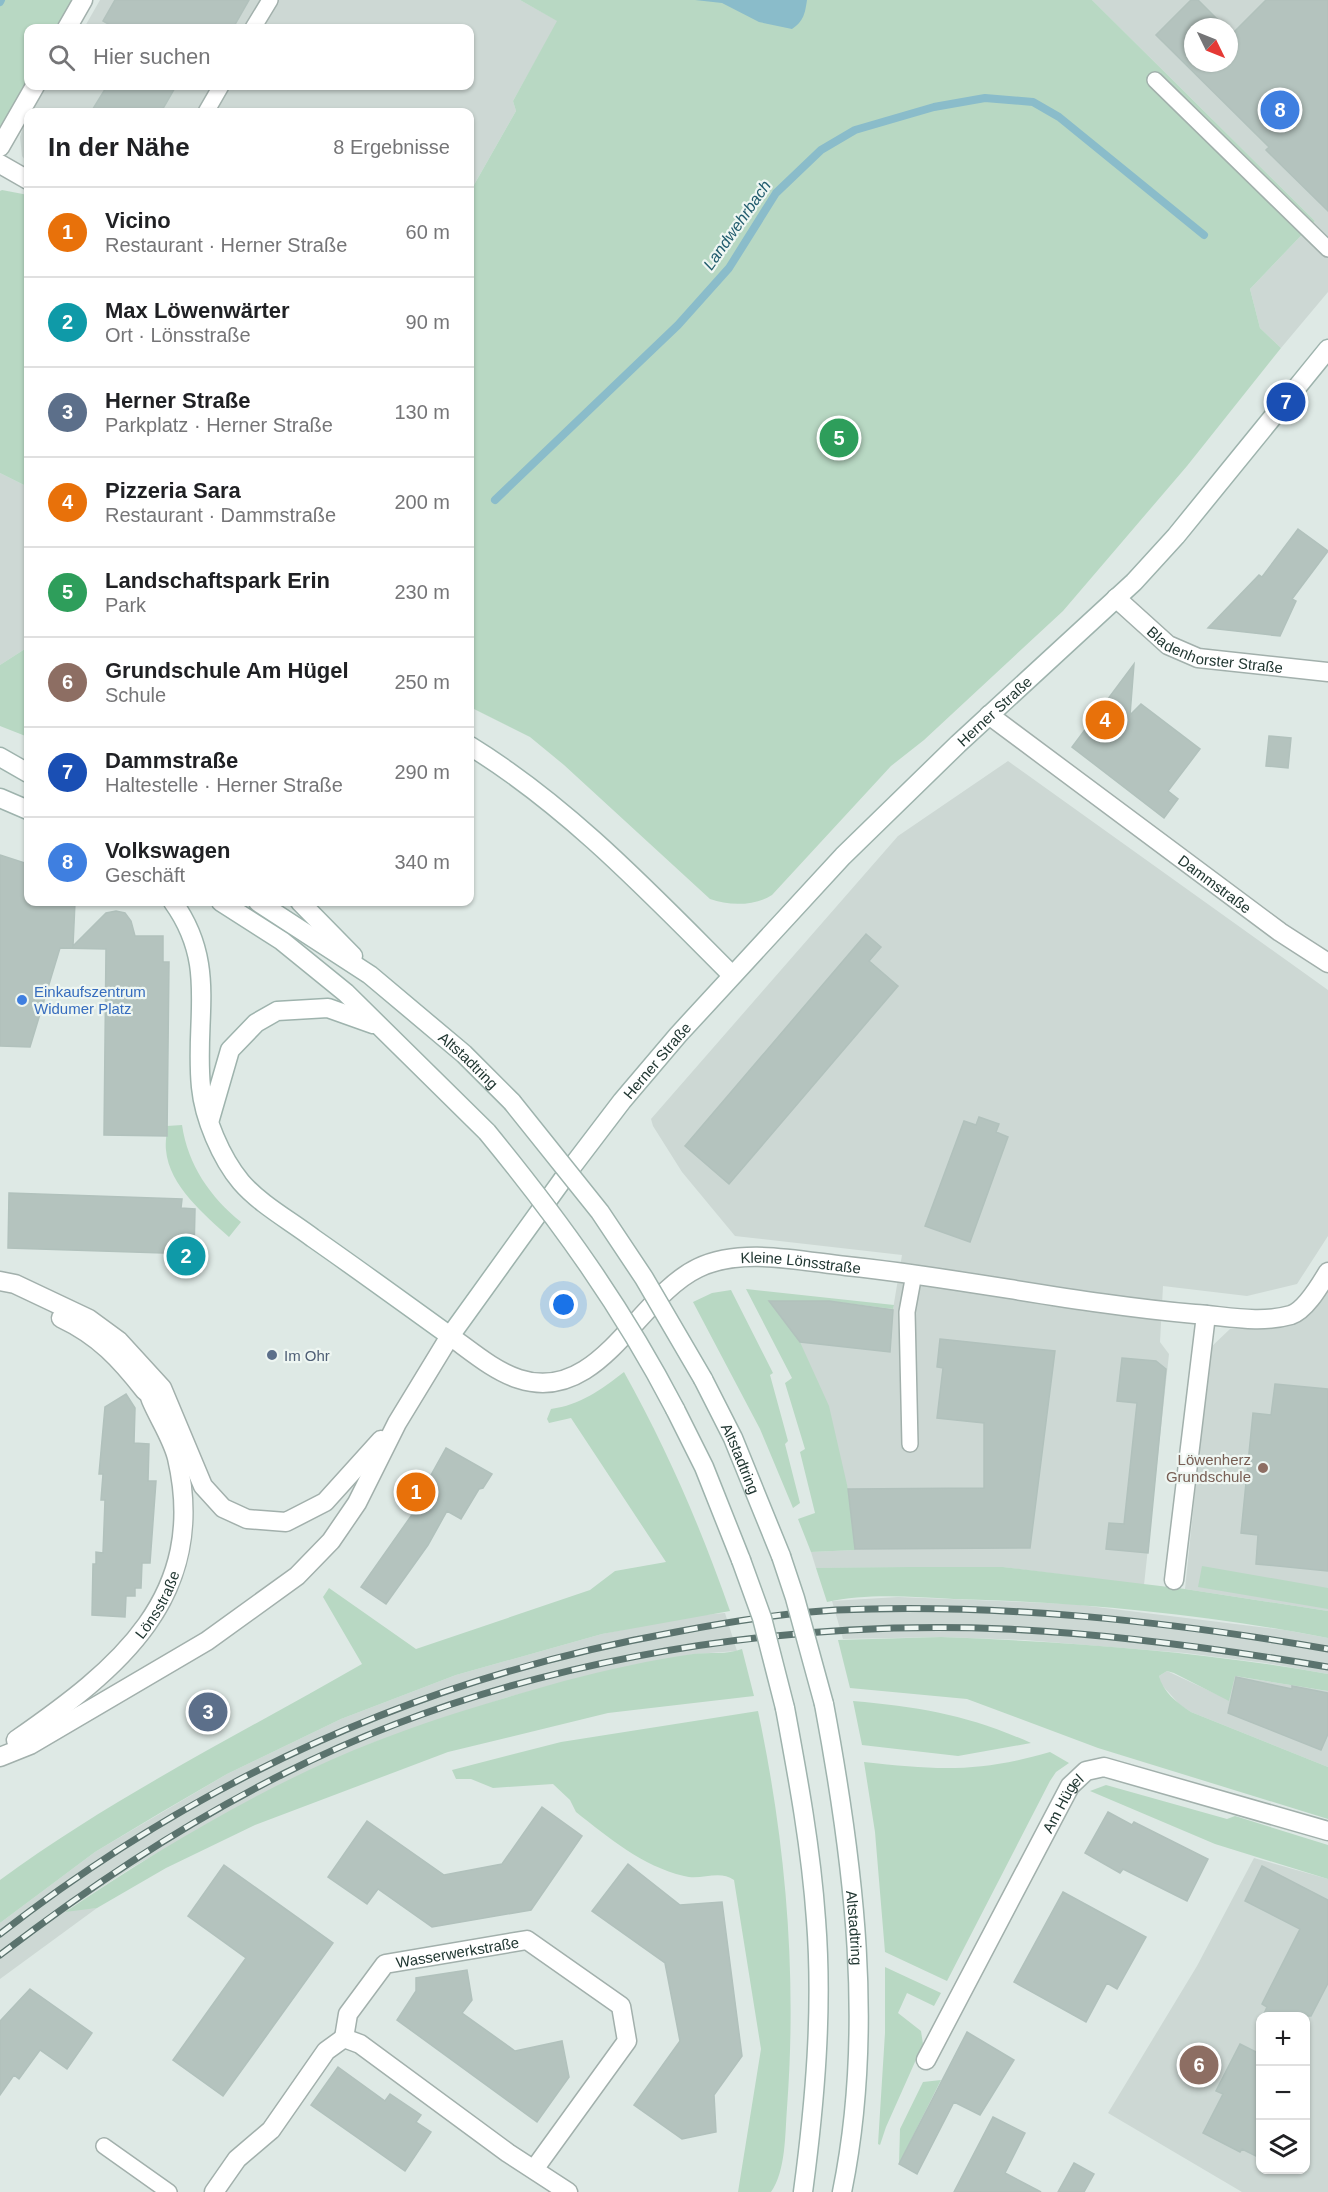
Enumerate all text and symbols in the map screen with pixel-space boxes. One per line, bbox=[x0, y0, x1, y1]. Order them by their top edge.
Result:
north arrow bbox=[1184, 18, 1238, 72]
search box bbox=[24, 24, 474, 90]
icon: search bbox=[45, 41, 78, 74]
text: Hier suchen bbox=[93, 44, 210, 69]
pin: 8 bbox=[1260, 88, 1300, 132]
text: In der Nähe bbox=[48, 132, 190, 162]
text: 8 Ergebnisse bbox=[333, 136, 450, 158]
water label: Landwehrbach bbox=[700, 177, 774, 273]
text: Vicino bbox=[105, 208, 171, 233]
text: 1 bbox=[62, 221, 73, 243]
text: 60 m bbox=[406, 221, 450, 243]
text: Restaurant · Herner Straße bbox=[105, 234, 347, 256]
text: Max Löwenwärter bbox=[105, 298, 290, 323]
text: 2 bbox=[62, 311, 73, 333]
text: 90 m bbox=[406, 311, 450, 333]
text: Ort · Lönsstraße bbox=[105, 324, 251, 346]
pin: 7 bbox=[1266, 380, 1306, 424]
text: Herner Straße bbox=[105, 388, 251, 413]
text: 3 bbox=[62, 401, 73, 423]
text: 130 m bbox=[394, 401, 450, 423]
text: Parkplatz · Herner Straße bbox=[105, 414, 333, 436]
pin: 5 bbox=[820, 416, 858, 460]
text: Pizzeria Sara bbox=[105, 478, 241, 503]
text: 4 bbox=[62, 491, 73, 513]
text: 200 m bbox=[394, 491, 450, 513]
text: Restaurant · Dammstraße bbox=[105, 504, 336, 526]
text: Landschaftspark Erin bbox=[105, 568, 330, 593]
text: 5 bbox=[62, 581, 73, 603]
text: 230 m bbox=[394, 581, 450, 603]
text: Park bbox=[105, 594, 146, 616]
street label: Bladenhorster Straße bbox=[1144, 622, 1284, 676]
text: Grundschule Am Hügel bbox=[105, 658, 349, 683]
text: 6 bbox=[62, 671, 73, 693]
text: 250 m bbox=[394, 671, 450, 693]
street label: Herner Straße bbox=[953, 672, 1035, 749]
text: Schule bbox=[105, 684, 166, 706]
pin: 4 bbox=[1086, 698, 1124, 742]
text: Dammstraße bbox=[105, 748, 238, 773]
text: 7 bbox=[62, 761, 73, 783]
text: 290 m bbox=[394, 761, 450, 783]
text: Haltestelle · Herner Straße bbox=[105, 774, 343, 796]
text: Volkswagen bbox=[105, 838, 231, 863]
text: 8 bbox=[62, 851, 73, 873]
text: 340 m bbox=[394, 851, 450, 873]
street label: Dammstraße bbox=[1175, 851, 1255, 916]
text: Geschäft bbox=[105, 864, 185, 886]
place label: Einkaufszentrum Widumer Platz bbox=[34, 983, 146, 1017]
marker: Einkaufszentrum Widumer Platz bbox=[15, 993, 29, 1007]
street label: Herner Straße bbox=[619, 1019, 694, 1102]
street label: Altstadtring bbox=[436, 1028, 502, 1092]
pin: 2 bbox=[166, 1234, 206, 1278]
street label: Kleine Lönsstraße bbox=[740, 1248, 862, 1276]
your location bbox=[549, 1290, 578, 1319]
place label: Im Ohr bbox=[284, 1347, 330, 1364]
marker: Im Ohr bbox=[265, 1348, 279, 1362]
street label: Altstadtring bbox=[718, 1420, 763, 1496]
place label: Löwenherz Grundschule bbox=[1166, 1451, 1251, 1485]
marker: Löwenherz Grundschule bbox=[1256, 1461, 1270, 1475]
pin: 1 bbox=[396, 1470, 436, 1514]
street label: Lönsstraße bbox=[131, 1568, 182, 1642]
pin: 3 bbox=[188, 1690, 228, 1734]
street label: Am Hügel bbox=[1039, 1770, 1086, 1836]
street label: Altstadtring bbox=[844, 1889, 866, 1966]
street label: Wasserwerkstraße bbox=[395, 1933, 520, 1971]
map controls bbox=[1256, 2012, 1310, 2174]
button: + bbox=[1256, 2012, 1310, 2066]
pin: 6 bbox=[1180, 2042, 1218, 2088]
button: − bbox=[1256, 2066, 1310, 2120]
button: layers bbox=[1256, 2120, 1310, 2174]

